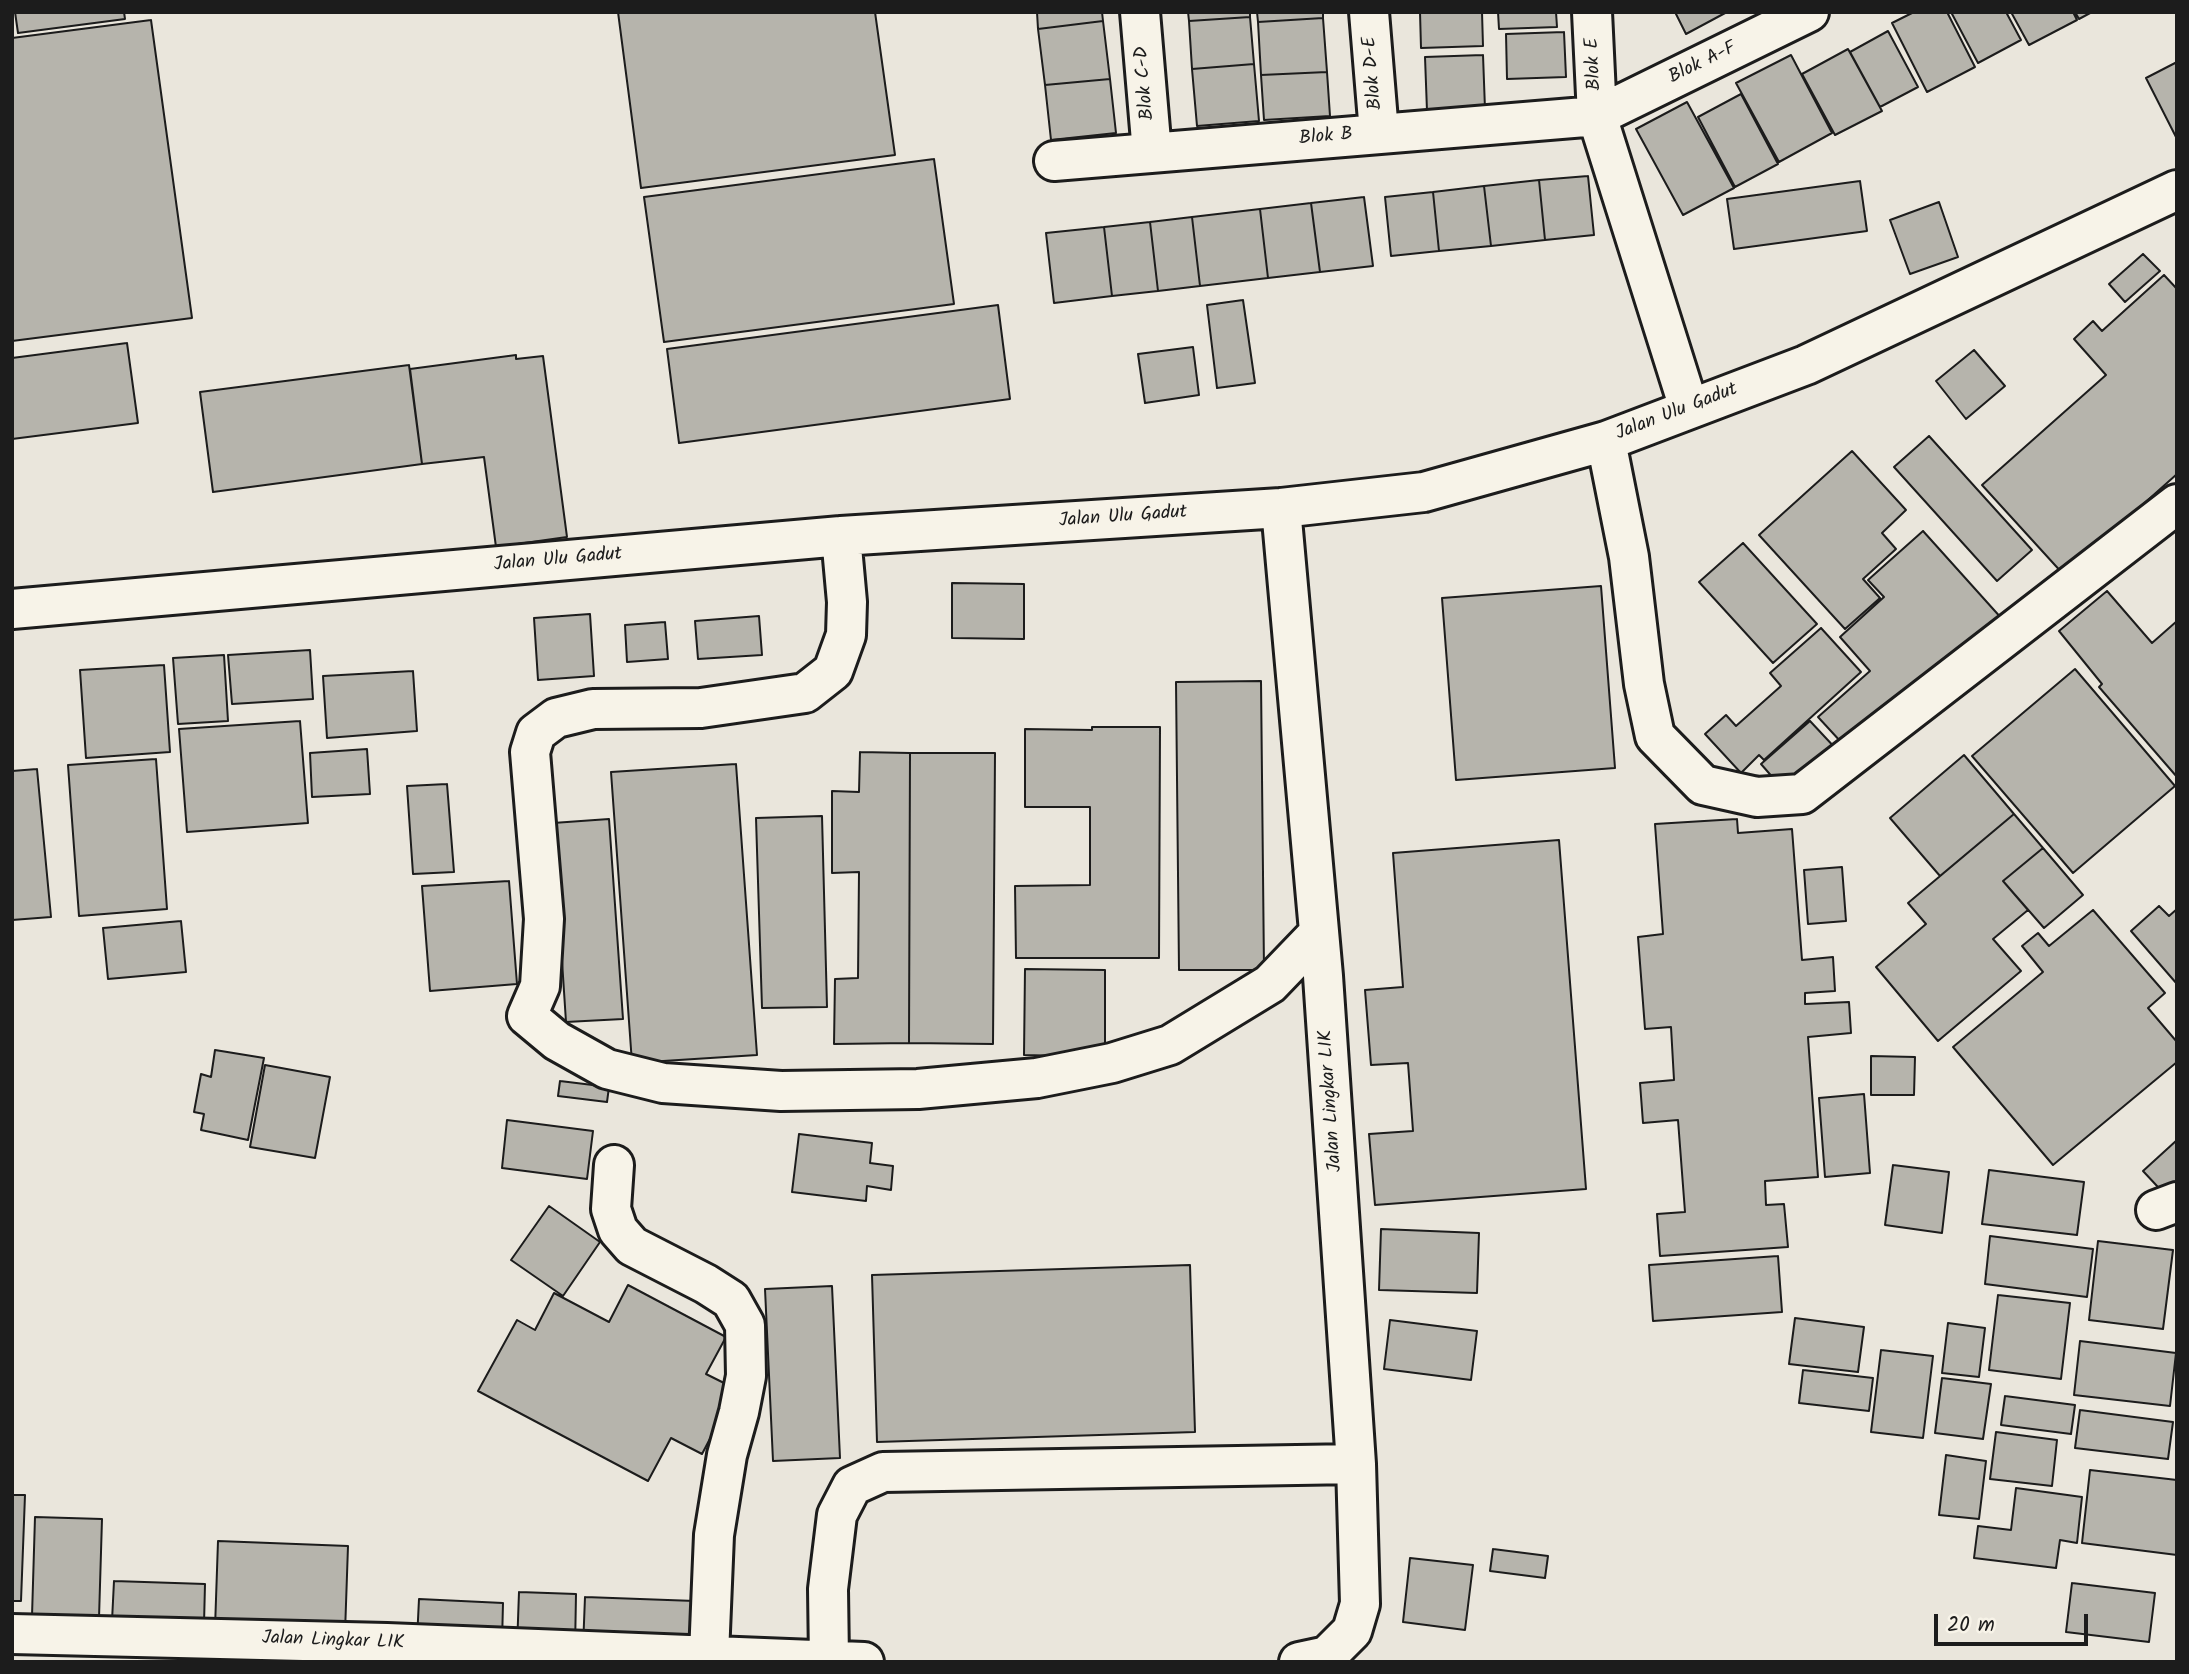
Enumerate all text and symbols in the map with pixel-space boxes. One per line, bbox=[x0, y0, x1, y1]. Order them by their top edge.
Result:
street label: Blok D-E bbox=[1359, 35, 1389, 111]
street label: Blok E bbox=[1582, 37, 1608, 91]
street label: Blok A-F bbox=[1666, 38, 1740, 90]
street label: Blok C-D bbox=[1131, 45, 1161, 121]
street label: Blok B bbox=[1298, 124, 1354, 152]
street label: Jalan Ulu Gadut bbox=[1613, 379, 1741, 447]
street label: Jalan Ulu Gadut bbox=[1058, 502, 1188, 534]
street label: Jalan Ulu Gadut bbox=[493, 544, 623, 578]
street label: Jalan Lingkar LIK bbox=[1316, 1029, 1348, 1173]
scale bar bbox=[1937, 1600, 2091, 1644]
text: 20 m bbox=[1947, 1609, 1995, 1642]
street label: Jalan Lingkar LIK bbox=[261, 1628, 405, 1656]

